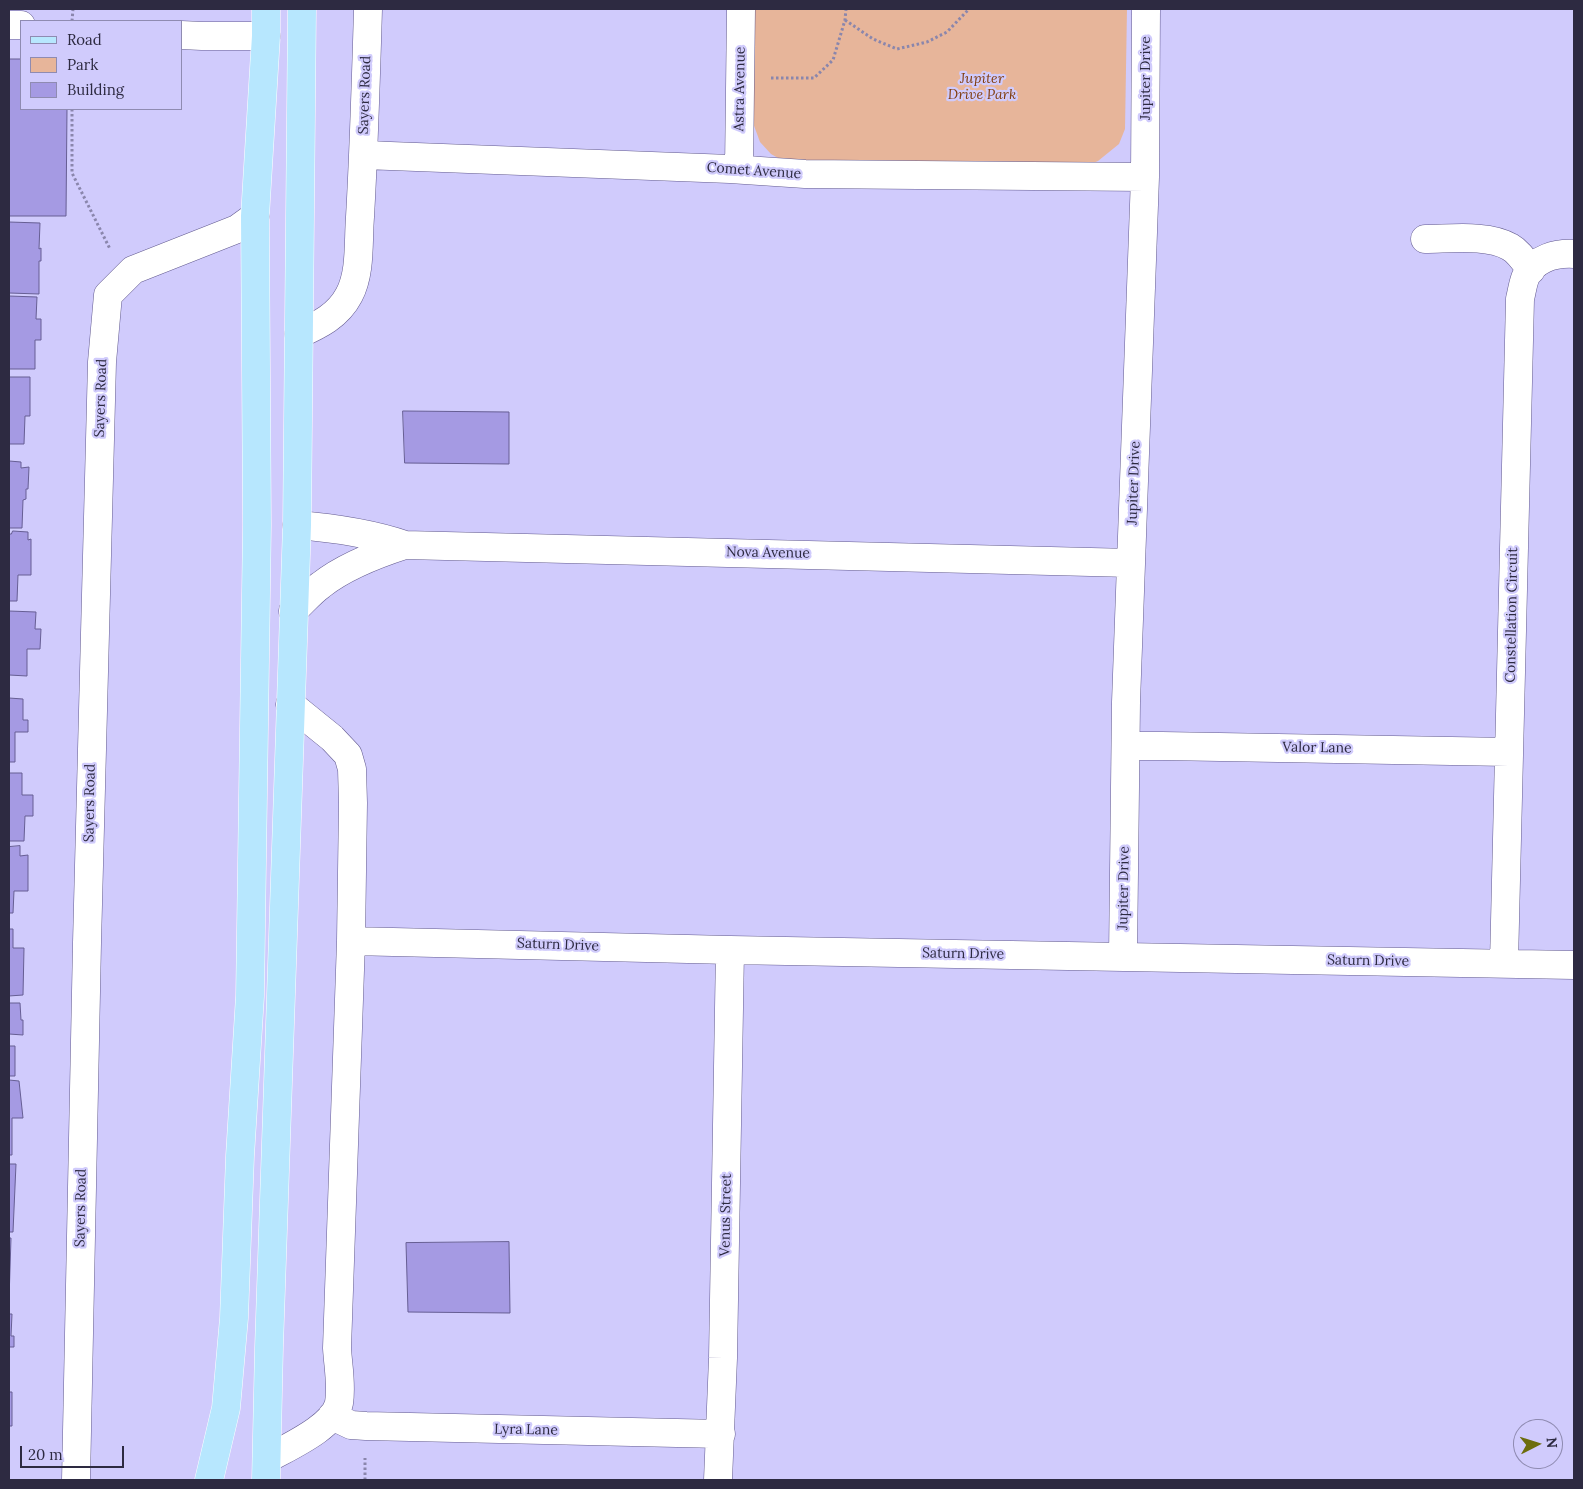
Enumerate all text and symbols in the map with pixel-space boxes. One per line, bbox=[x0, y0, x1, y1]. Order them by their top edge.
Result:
legend bbox=[20, 20, 182, 110]
text: Road bbox=[67, 30, 102, 49]
street label: Jupiter Drive bbox=[1138, 36, 1154, 120]
street label: Astra Avenue bbox=[731, 46, 749, 132]
text: Park bbox=[67, 55, 98, 74]
street label: Sayers Road bbox=[355, 55, 375, 135]
park label: Jupiter Drive Park bbox=[948, 71, 1016, 104]
text: Building bbox=[67, 80, 124, 99]
street label: Comet Avenue bbox=[706, 159, 802, 183]
street label: Sayers Road bbox=[91, 358, 111, 438]
street label: Jupiter Drive bbox=[1124, 441, 1144, 525]
street label: Nova Avenue bbox=[726, 544, 810, 562]
street label: Constellation Circuit bbox=[1502, 547, 1522, 683]
street label: Valor Lane bbox=[1282, 739, 1352, 757]
street label: Sayers Road bbox=[81, 764, 99, 842]
street label: Jupiter Drive bbox=[1115, 846, 1133, 930]
street label: Saturn Drive bbox=[517, 935, 599, 955]
street label: Saturn Drive bbox=[922, 945, 1004, 963]
street label: Saturn Drive bbox=[1327, 952, 1409, 970]
street label: Sayers Road bbox=[72, 1169, 90, 1247]
street label: Venus Street bbox=[717, 1173, 735, 1257]
north arrow bbox=[1513, 1419, 1563, 1469]
street label: Lyra Lane bbox=[494, 1421, 558, 1439]
scale bar bbox=[22, 1436, 126, 1468]
text: N bbox=[1543, 1437, 1561, 1449]
text: 20 m bbox=[28, 1445, 63, 1464]

